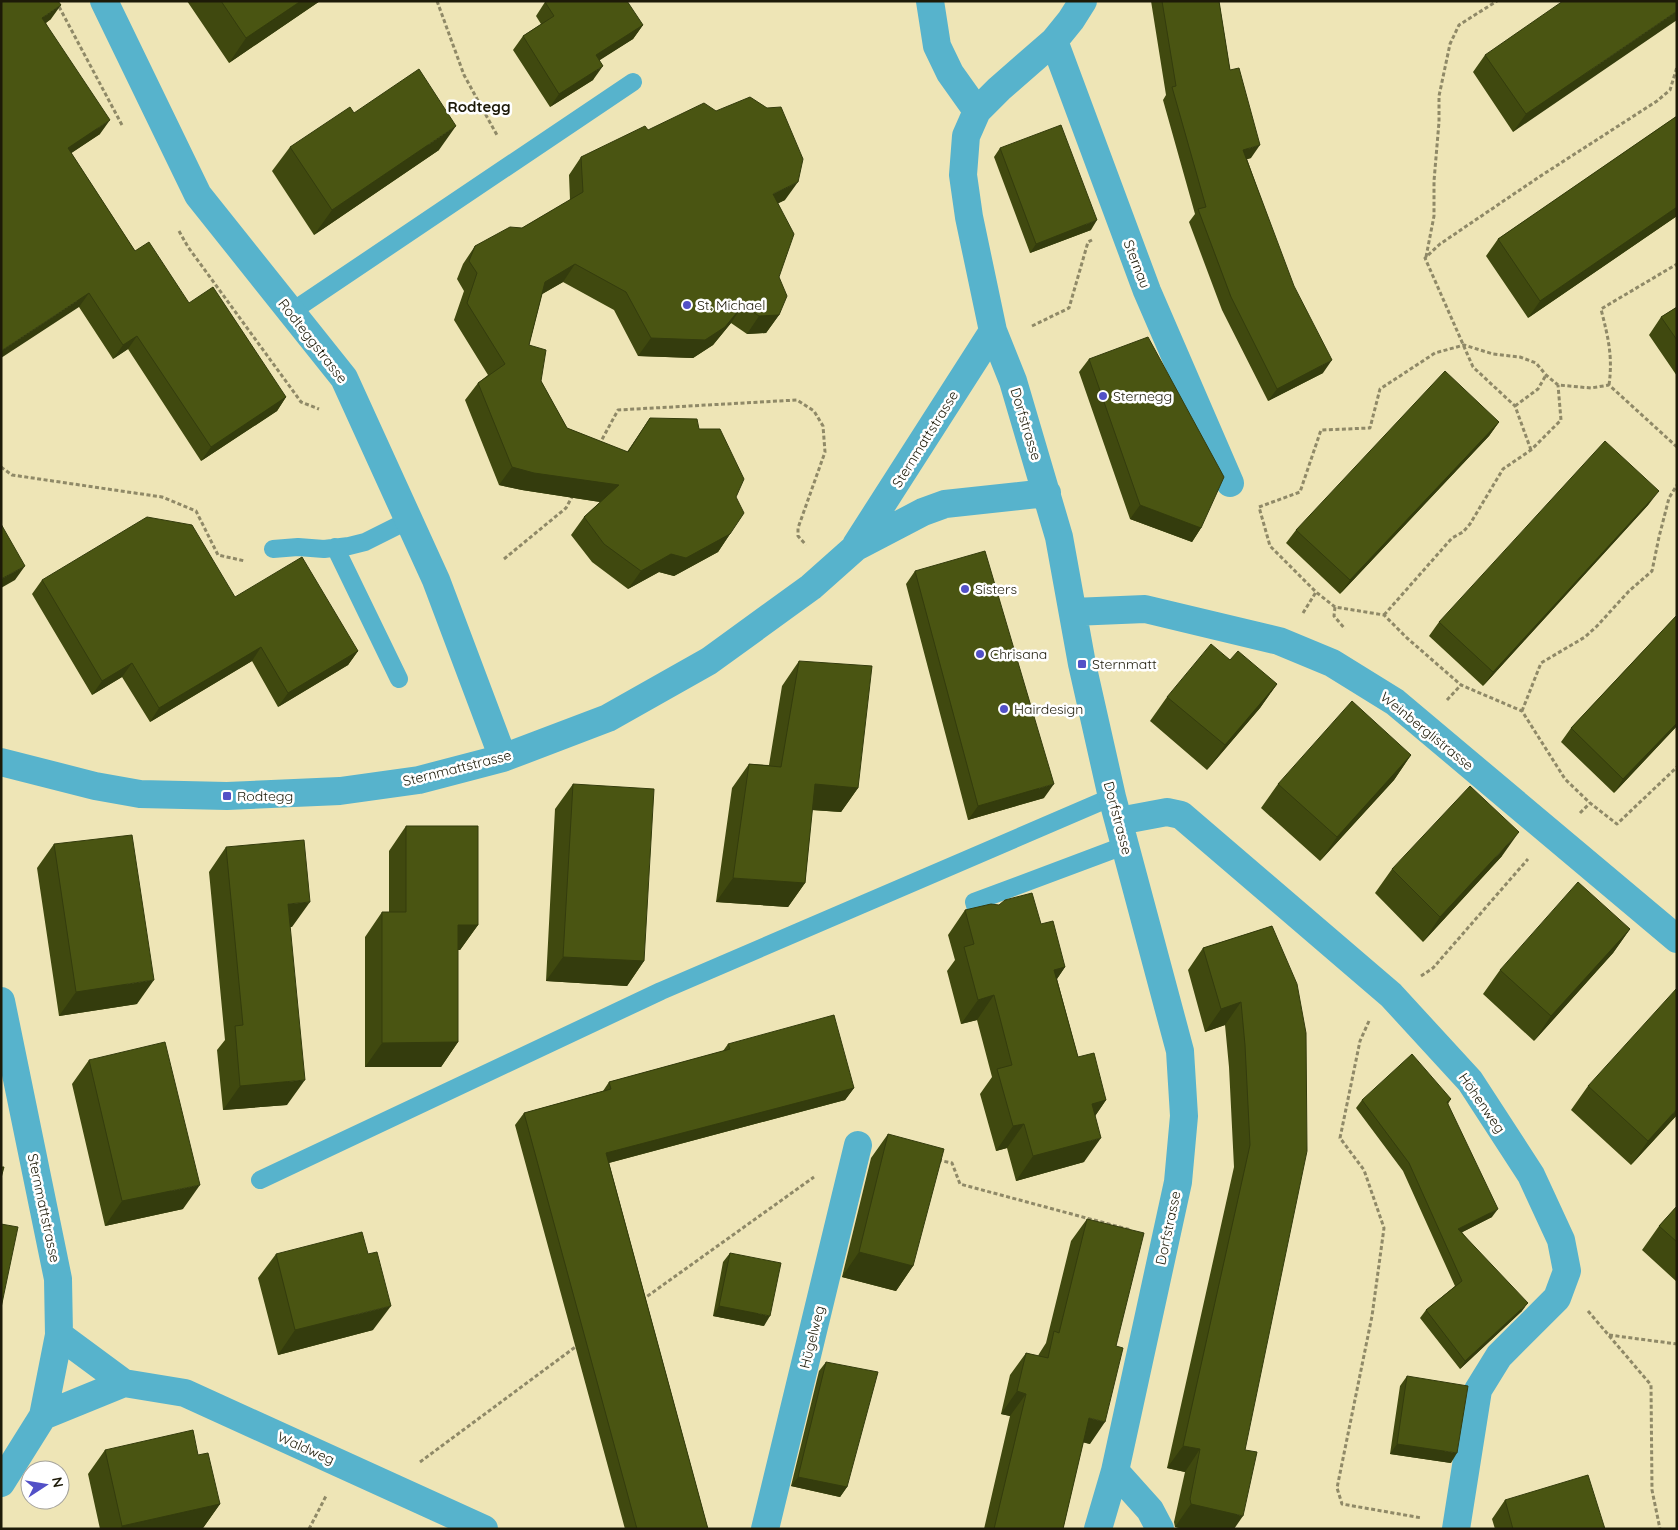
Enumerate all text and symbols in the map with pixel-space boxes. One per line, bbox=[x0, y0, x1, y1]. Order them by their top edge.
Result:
district label: Rodtegg bbox=[448, 97, 511, 116]
street label: Sternau bbox=[1120, 237, 1154, 291]
street label: Rodteggstrasse bbox=[274, 295, 352, 387]
place label: St. Michael bbox=[697, 296, 765, 314]
marker: St. Michael bbox=[681, 299, 693, 311]
street label: Dorfstrasse bbox=[1006, 385, 1046, 463]
street label: Sternmattstrasse bbox=[888, 387, 962, 491]
place label: Sternegg bbox=[1113, 387, 1172, 405]
marker: Sternegg bbox=[1097, 390, 1109, 402]
place label: Sisters bbox=[975, 580, 1017, 598]
marker: Sisters bbox=[959, 583, 971, 595]
place label: Chrisana bbox=[990, 645, 1047, 663]
marker: Chrisana bbox=[974, 648, 986, 660]
place label: Sternmatt bbox=[1092, 655, 1157, 673]
marker: Sternmatt bbox=[1076, 658, 1088, 670]
street label: Weinberglistrasse bbox=[1377, 688, 1477, 774]
place label: Hairdesign bbox=[1014, 700, 1083, 718]
marker: Hairdesign bbox=[998, 703, 1010, 715]
street label: Sternmattstrasse bbox=[401, 746, 513, 790]
street label: Dorfstrasse bbox=[1100, 779, 1136, 857]
place label: Rodtegg bbox=[237, 787, 293, 805]
marker: Rodtegg bbox=[221, 790, 233, 802]
street label: Höhenweg bbox=[1455, 1069, 1509, 1137]
street label: Sternmattstrasse bbox=[24, 1152, 64, 1264]
street label: Dorfstrasse bbox=[1151, 1189, 1185, 1267]
street label: Hügelweg bbox=[795, 1304, 829, 1370]
street label: Waldweg bbox=[275, 1427, 337, 1469]
north arrow bbox=[20, 1460, 70, 1510]
text: N bbox=[48, 1475, 68, 1489]

